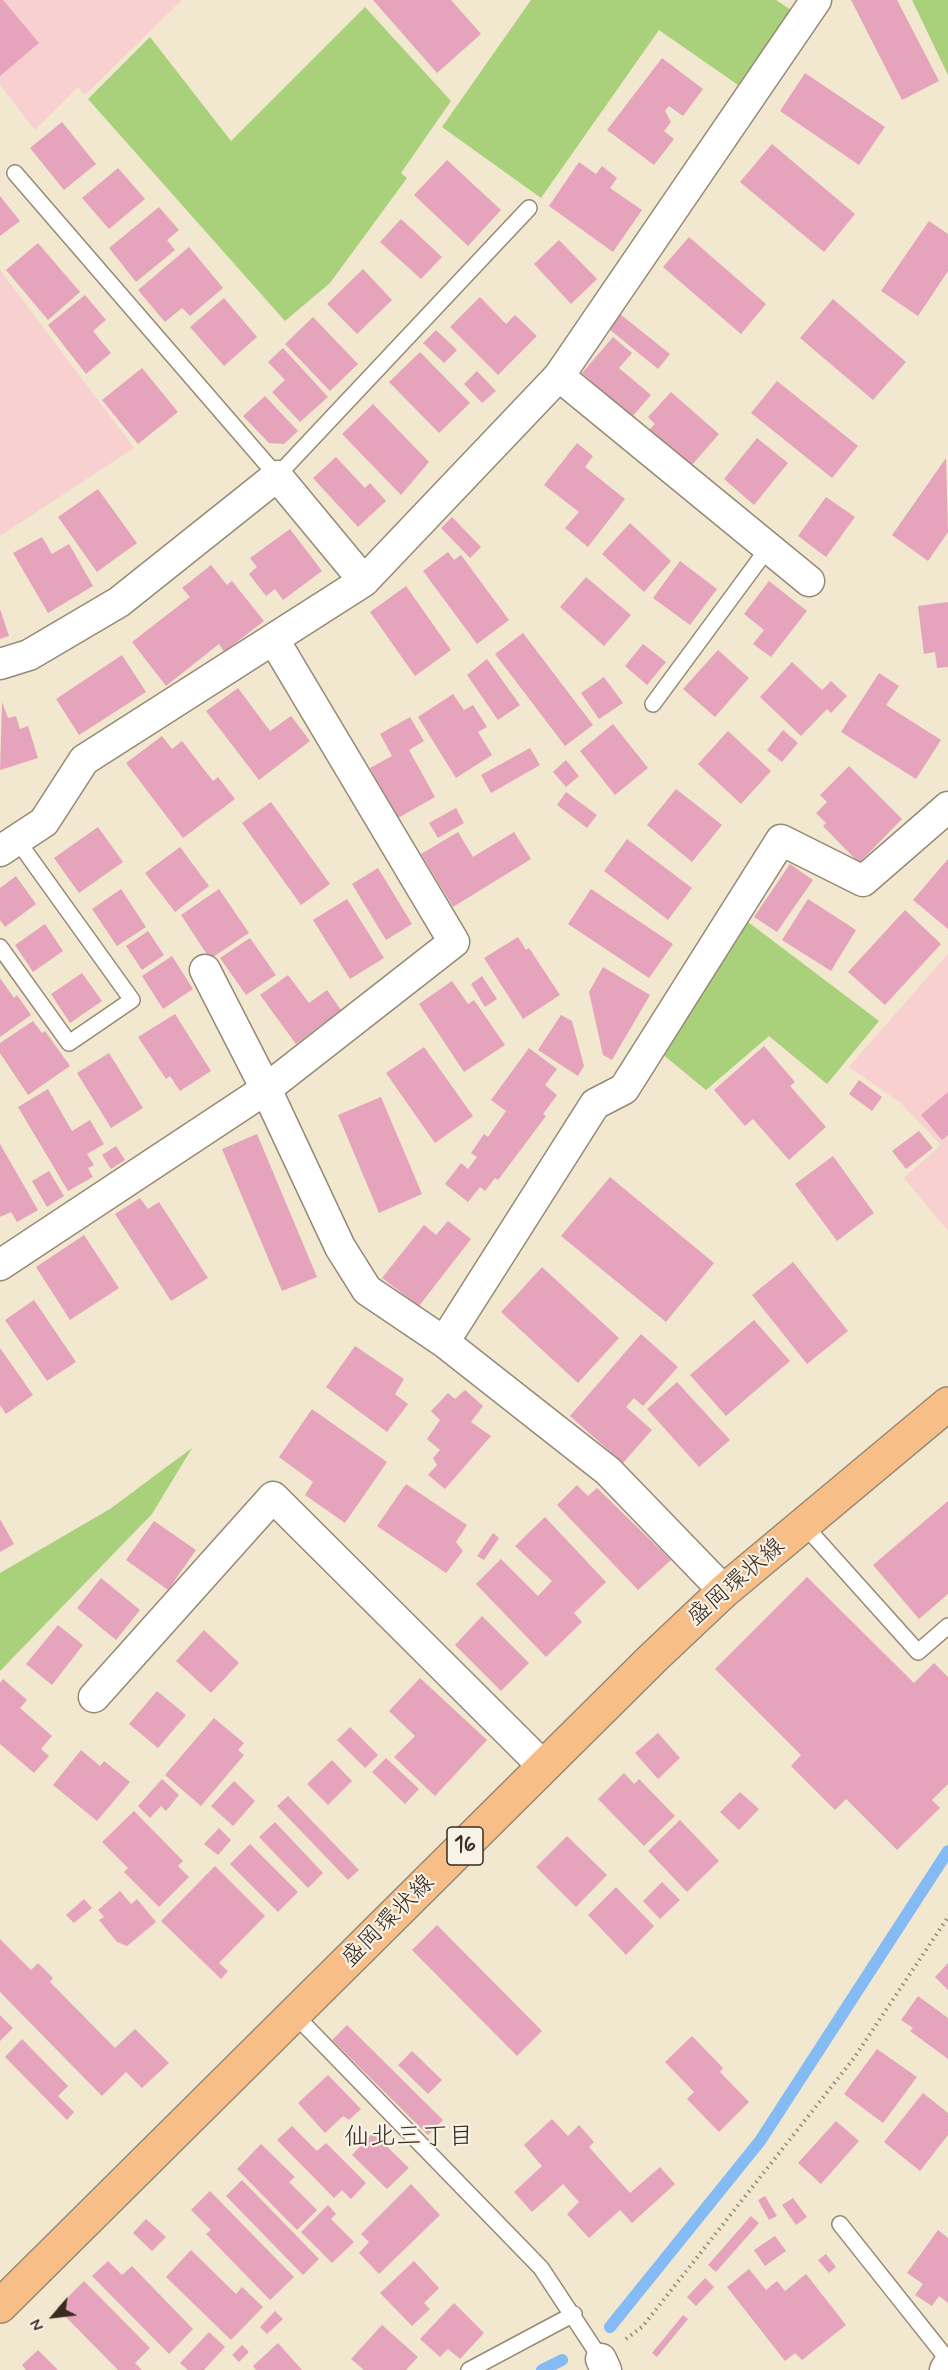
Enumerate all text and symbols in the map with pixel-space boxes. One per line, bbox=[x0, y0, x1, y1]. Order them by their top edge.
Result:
street label: 盛岡環状線 bbox=[682, 1533, 792, 1633]
road number: 16 bbox=[447, 1827, 483, 1865]
street label: 盛岡環状線 bbox=[336, 1869, 442, 1975]
district label: 仙北三丁目 bbox=[344, 2123, 474, 2155]
north arrow bbox=[24, 2286, 84, 2346]
text: N bbox=[26, 2315, 49, 2334]

